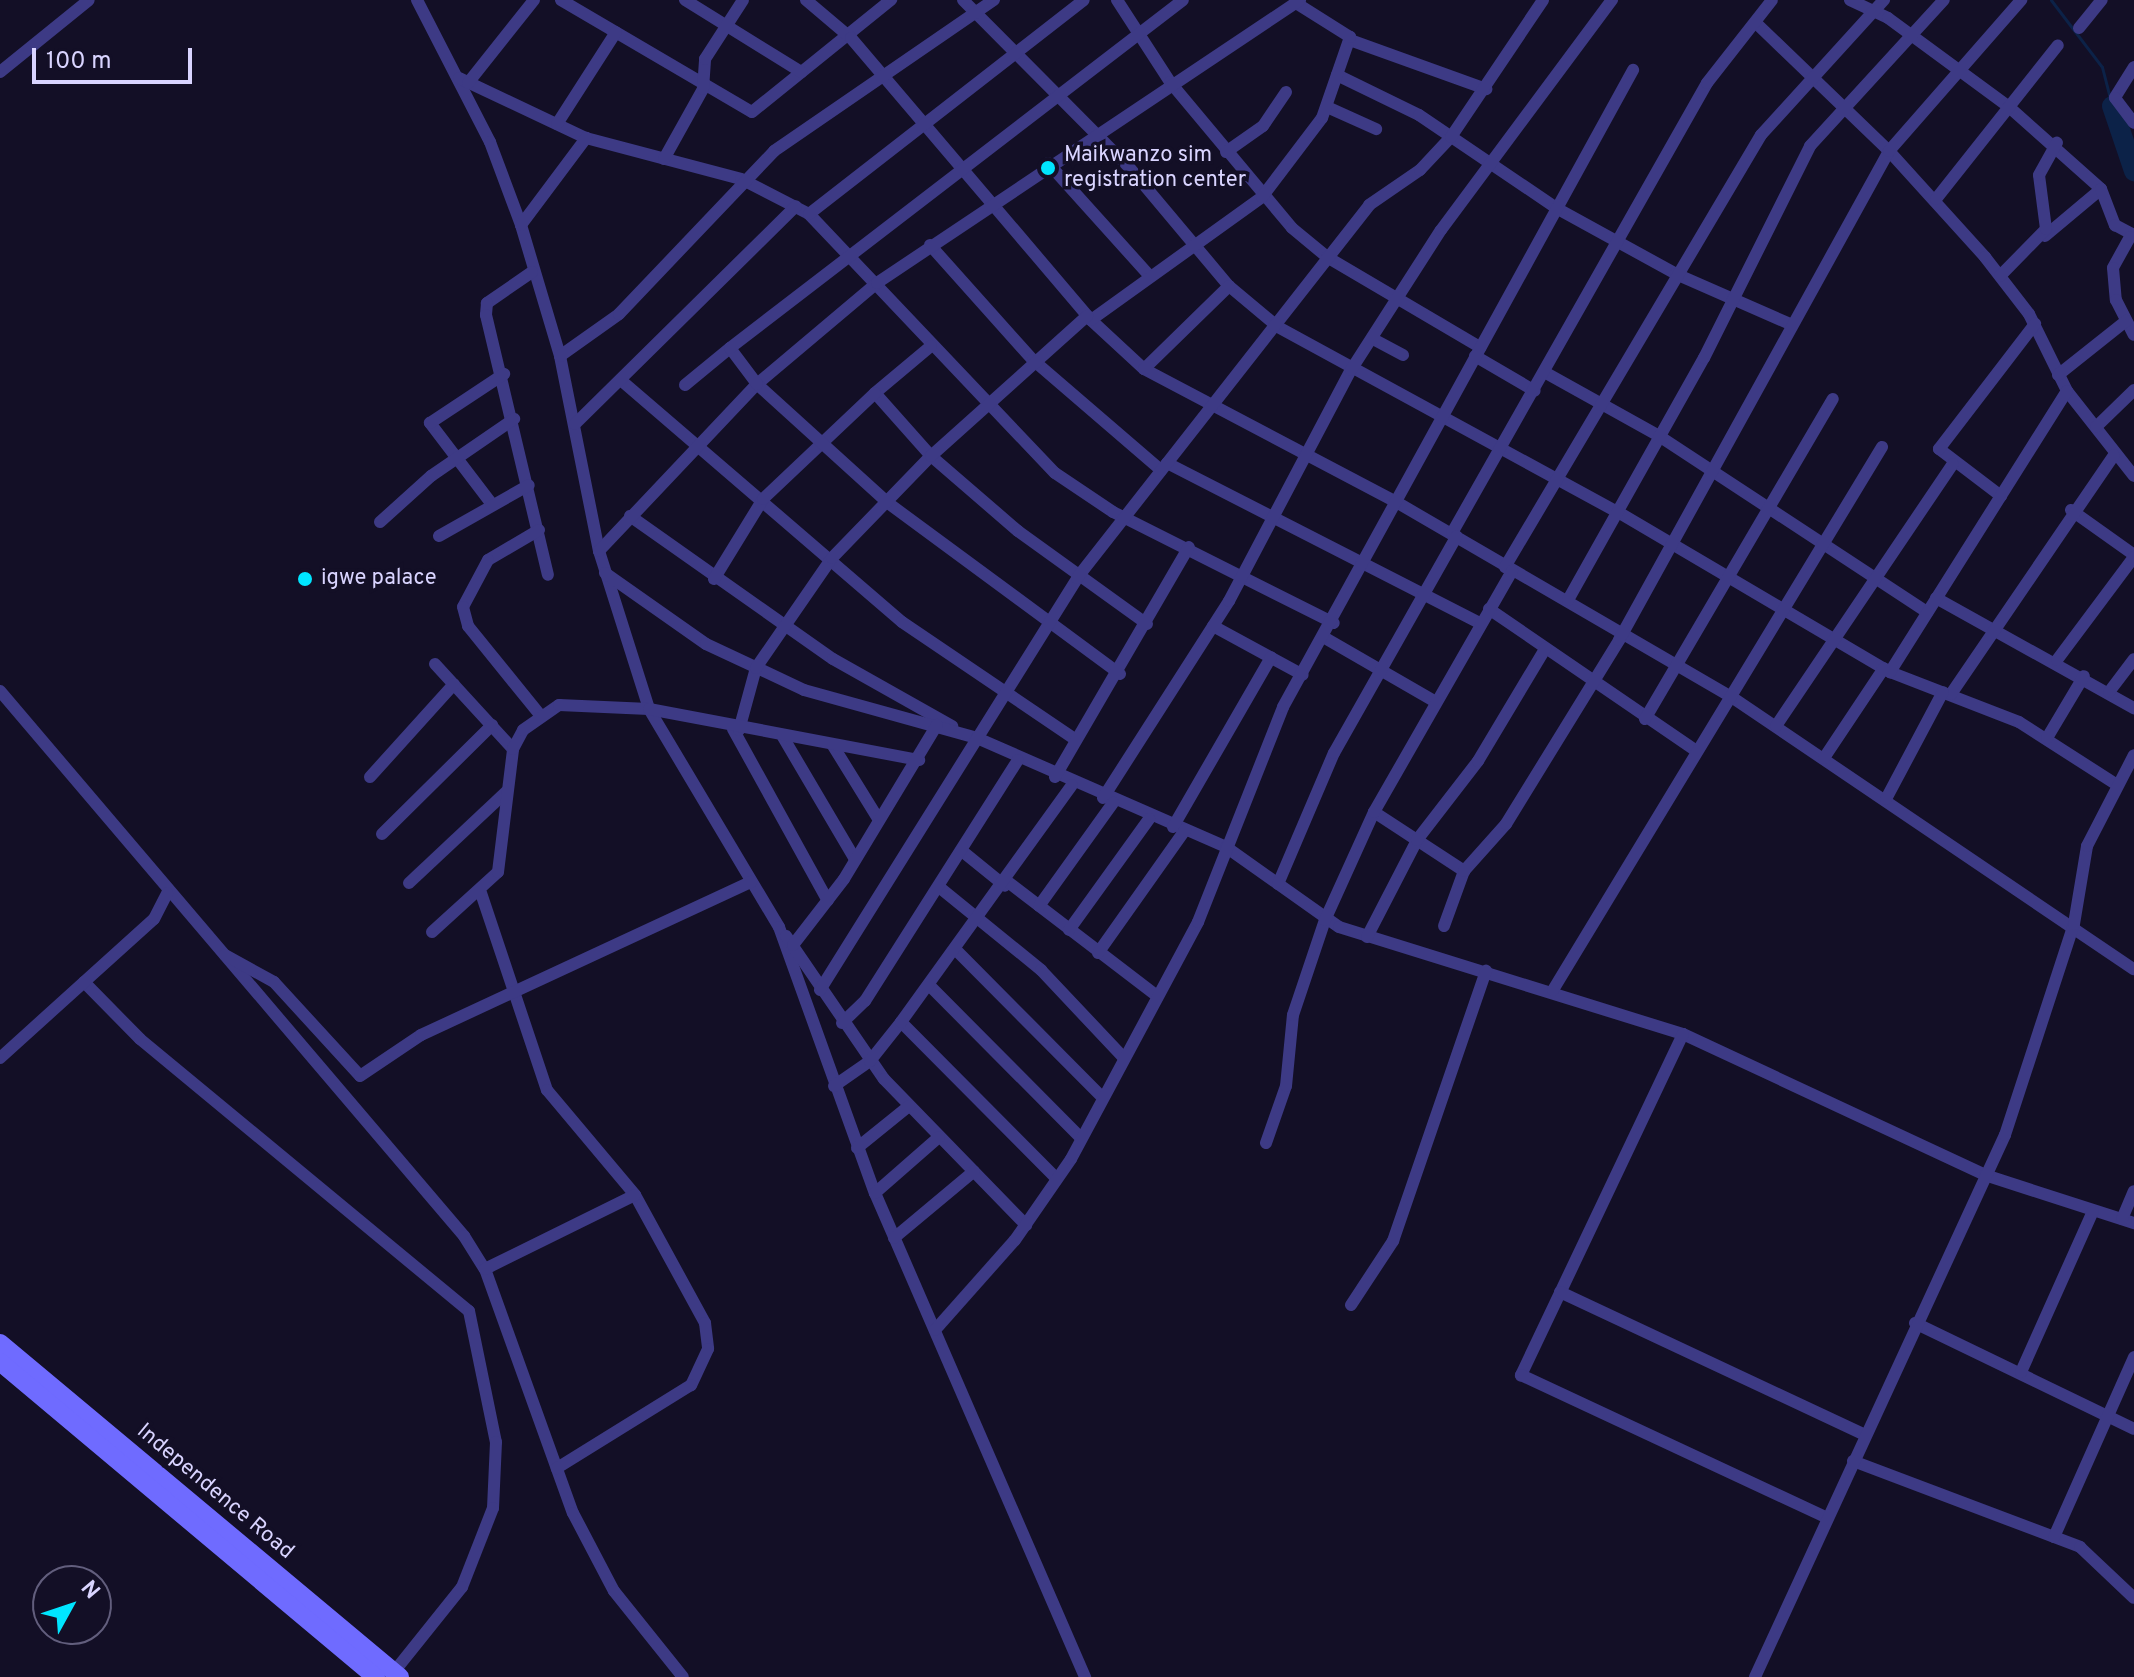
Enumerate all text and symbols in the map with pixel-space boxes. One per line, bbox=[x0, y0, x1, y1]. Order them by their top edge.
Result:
scale bar bbox=[36, 32, 196, 82]
text: 100 m bbox=[46, 47, 112, 77]
place label: Maikwanzo sim registration center bbox=[1064, 142, 1246, 194]
marker: Maikwanzo sim registration center bbox=[1039, 159, 1057, 177]
place label: igwe palace bbox=[321, 566, 436, 592]
marker: igwe palace bbox=[296, 570, 314, 588]
street label: Independence Road bbox=[131, 1419, 299, 1565]
north arrow bbox=[32, 1565, 112, 1645]
text: N bbox=[74, 1576, 105, 1605]

